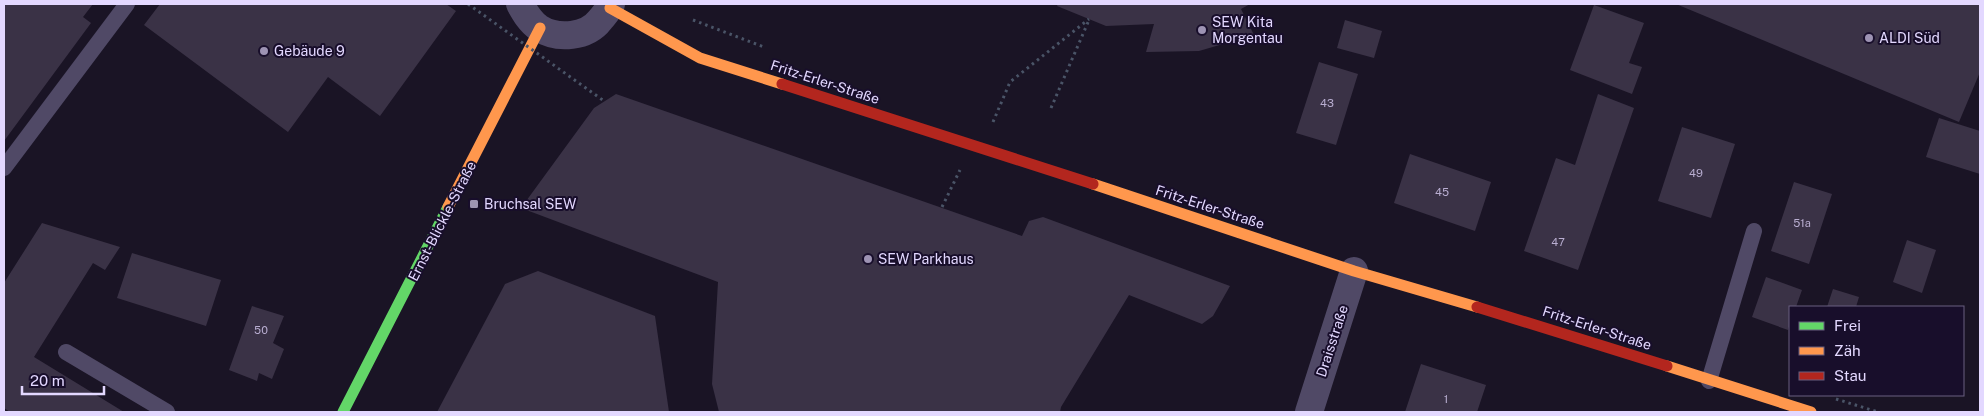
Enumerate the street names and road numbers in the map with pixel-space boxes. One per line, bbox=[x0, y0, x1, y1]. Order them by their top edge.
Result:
street label: Fritz-Erler-Straße bbox=[769, 57, 882, 107]
street label: Ernst-Blickle-Straße bbox=[405, 158, 479, 284]
street label: Fritz-Erler-Straße bbox=[1154, 182, 1267, 232]
street label: Draisstraße bbox=[1313, 303, 1351, 379]
street label: Fritz-Erler-Straße bbox=[1541, 303, 1654, 353]

